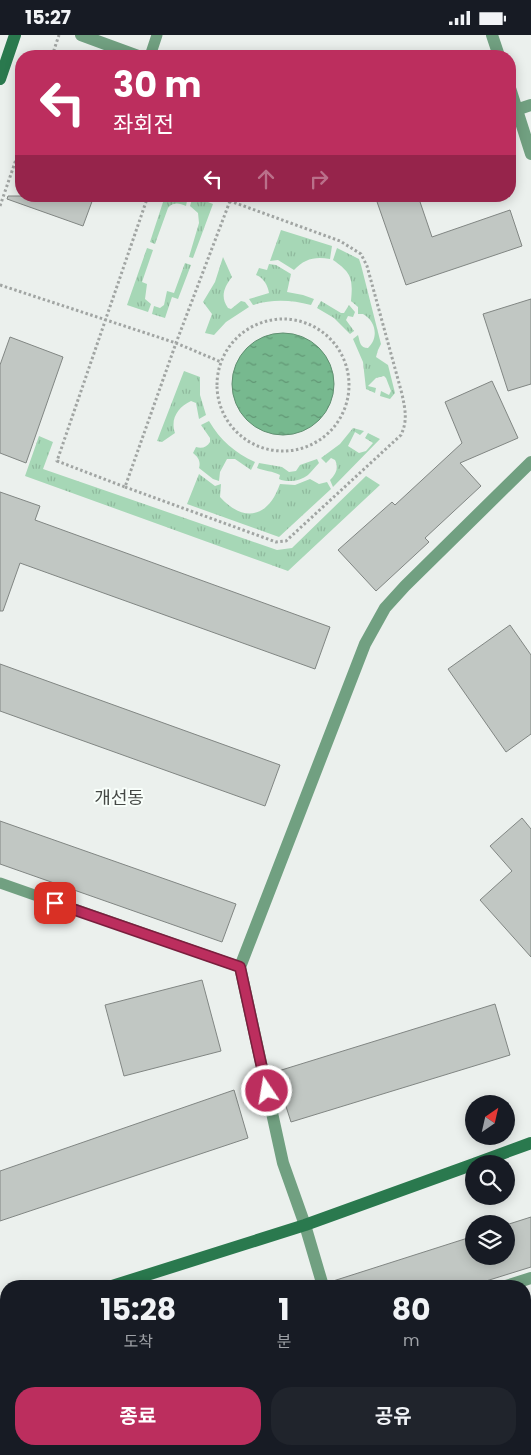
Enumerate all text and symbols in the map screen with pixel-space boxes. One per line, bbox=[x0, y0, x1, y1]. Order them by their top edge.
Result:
text: 15:27 bbox=[25, 4, 71, 31]
text: 30 m bbox=[113, 60, 201, 109]
icon: left bbox=[30, 70, 95, 135]
text: 좌회전 bbox=[113, 109, 174, 140]
icon: left bbox=[199, 165, 227, 193]
icon: ahead bbox=[252, 165, 280, 193]
icon: right bbox=[305, 165, 333, 193]
district label: 개선동 bbox=[94, 785, 144, 810]
pin bbox=[34, 882, 76, 924]
icon: arrive bbox=[41, 889, 69, 917]
position arrow bbox=[240, 1064, 292, 1116]
north arrow bbox=[465, 1095, 515, 1145]
map controls bbox=[465, 1095, 515, 1265]
button: search bbox=[465, 1155, 515, 1205]
button: layers bbox=[465, 1215, 515, 1265]
text: 15:28 bbox=[100, 1288, 176, 1331]
text: 1 bbox=[278, 1288, 290, 1331]
text: 80 bbox=[392, 1288, 431, 1331]
text: m bbox=[403, 1329, 419, 1352]
text: 도착 bbox=[124, 1330, 153, 1353]
text: 분 bbox=[277, 1330, 291, 1353]
button: 종료 bbox=[15, 1387, 261, 1445]
button: 공유 bbox=[271, 1387, 516, 1445]

